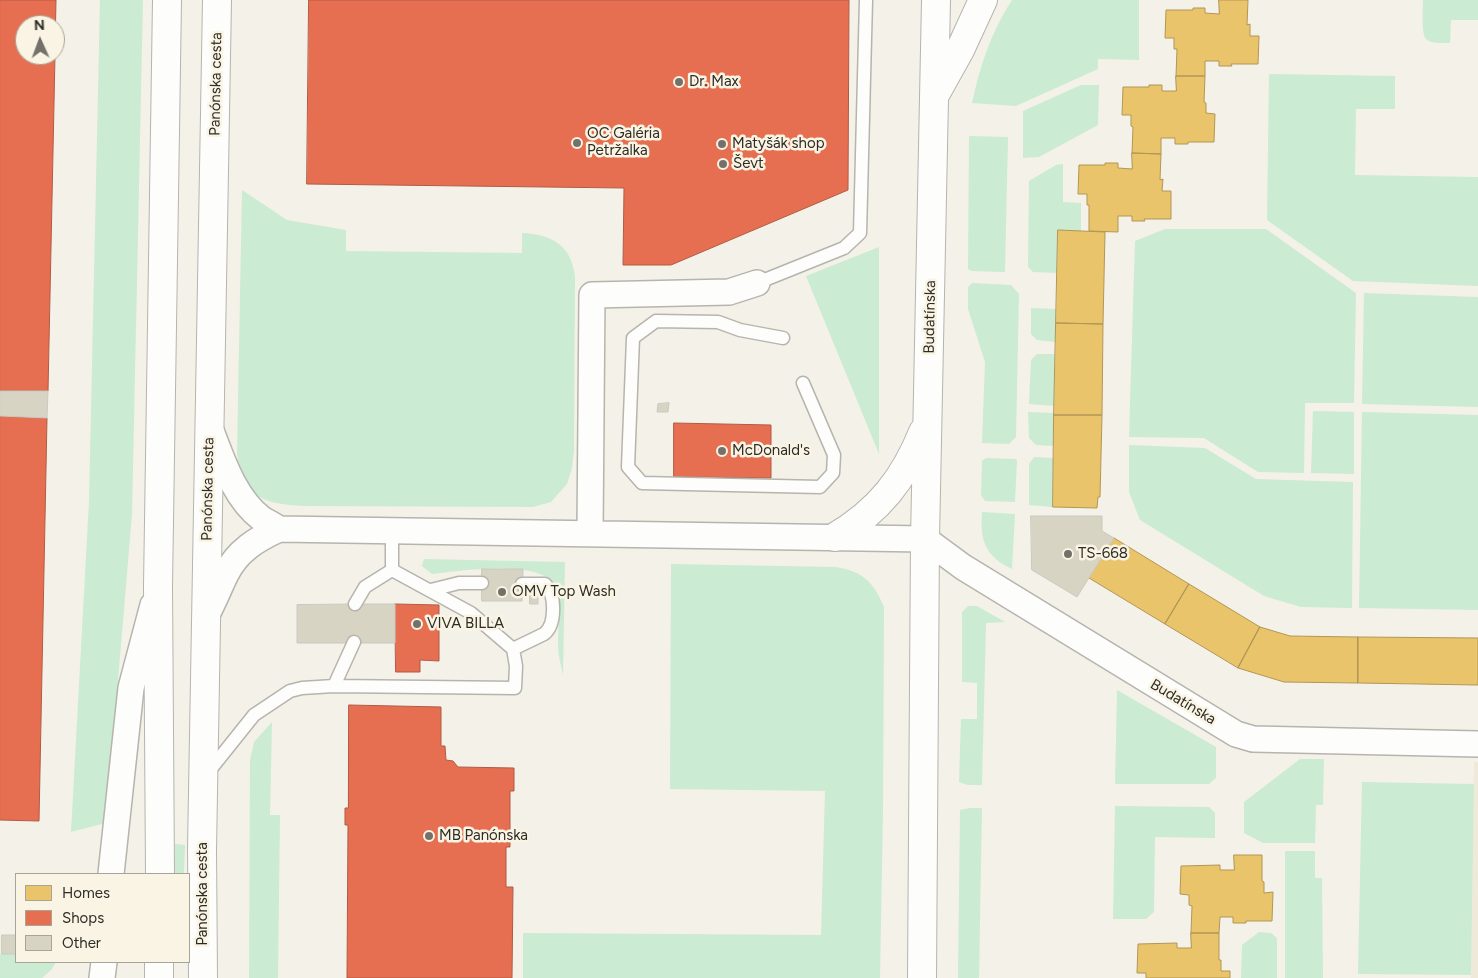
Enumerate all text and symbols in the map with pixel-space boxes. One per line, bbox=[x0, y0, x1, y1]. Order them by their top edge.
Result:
north arrow bbox=[15, 15, 65, 65]
text: N bbox=[34, 17, 45, 34]
street label: Panónska cesta bbox=[206, 32, 226, 136]
place label: Dr. Max bbox=[689, 73, 739, 91]
marker: Dr. Max bbox=[673, 76, 685, 88]
place label: OC Galéria Petržalka bbox=[587, 125, 660, 160]
place label: Matyšák shop bbox=[732, 135, 824, 153]
marker: OC Galéria Petržalka bbox=[571, 137, 583, 149]
marker: Matyšák shop bbox=[716, 138, 728, 150]
place label: Ševt bbox=[733, 155, 764, 173]
marker: Ševt bbox=[717, 158, 729, 170]
street label: Budatínska bbox=[920, 280, 940, 354]
street label: Panónska cesta bbox=[198, 437, 218, 541]
place label: McDonald's bbox=[732, 442, 810, 460]
marker: McDonald's bbox=[716, 445, 728, 457]
place label: TS-668 bbox=[1078, 545, 1128, 563]
marker: TS-668 bbox=[1062, 548, 1074, 560]
place label: OMV Top Wash bbox=[512, 583, 616, 601]
marker: OMV Top Wash bbox=[496, 586, 508, 598]
place label: VIVA BILLA bbox=[427, 615, 504, 633]
marker: VIVA BILLA bbox=[411, 618, 423, 630]
street label: Budatínska bbox=[1147, 675, 1219, 729]
place label: MB Panónska bbox=[439, 827, 528, 845]
marker: MB Panónska bbox=[423, 830, 435, 842]
street label: Panónska cesta bbox=[194, 842, 212, 946]
legend bbox=[15, 873, 190, 963]
text: Homes bbox=[62, 884, 110, 902]
text: Shops bbox=[62, 909, 104, 927]
text: Other bbox=[62, 934, 101, 952]

